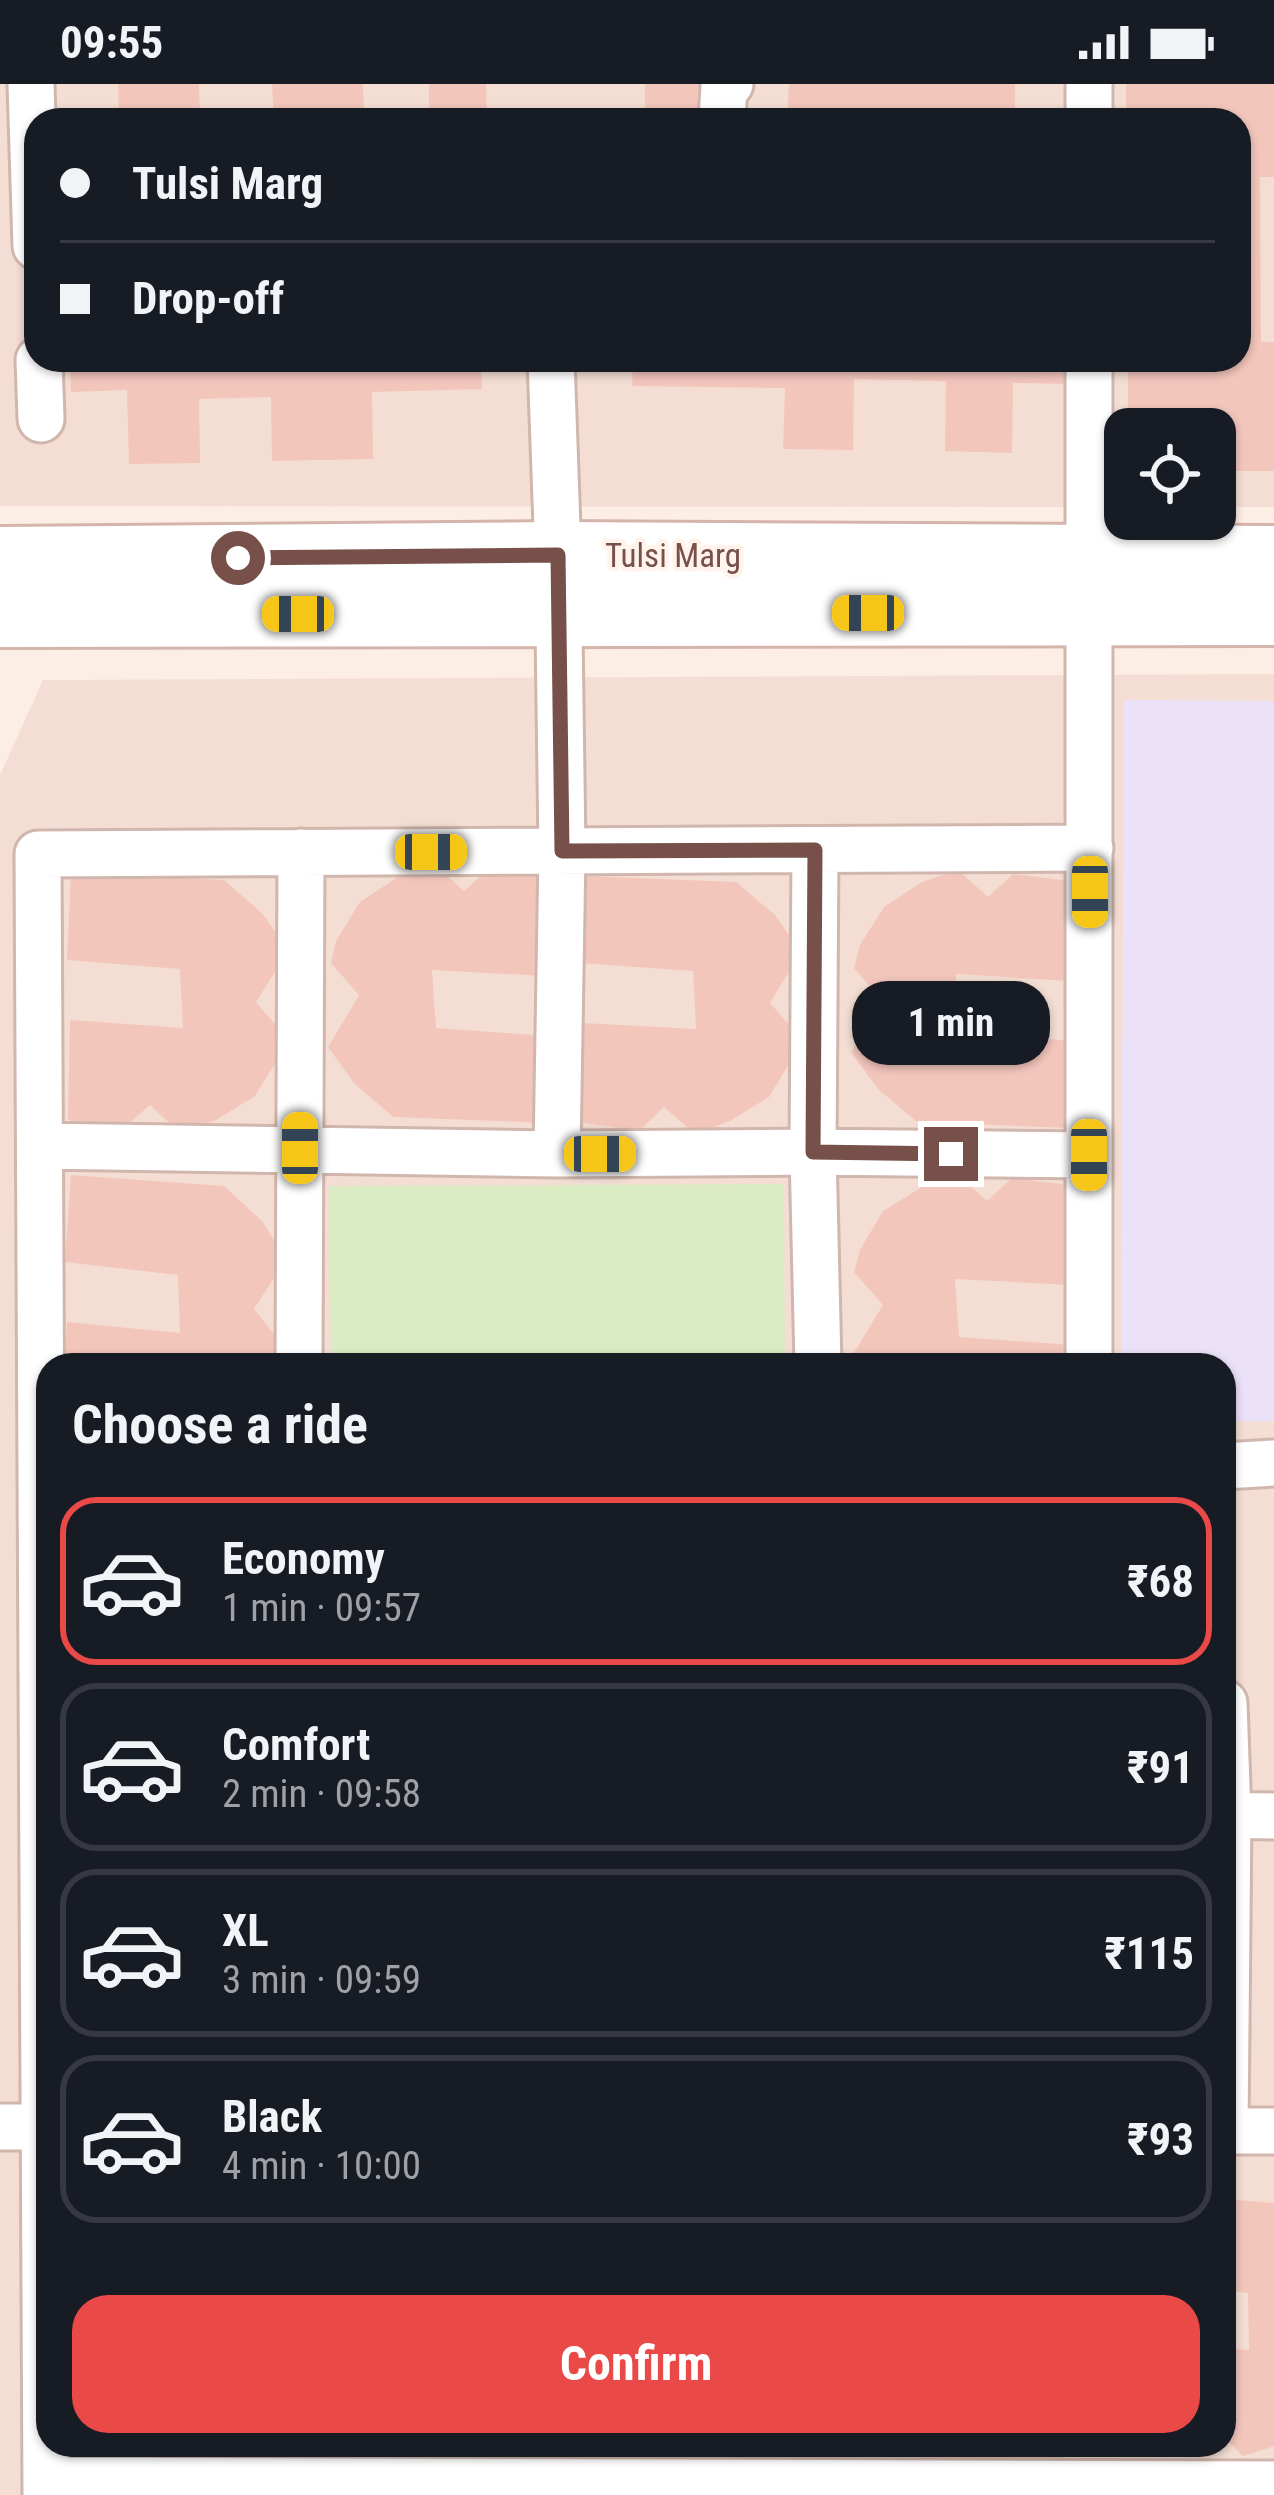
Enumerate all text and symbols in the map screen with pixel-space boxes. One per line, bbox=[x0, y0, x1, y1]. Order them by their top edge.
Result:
text: 09:55 bbox=[60, 16, 163, 69]
text: Tulsi Marg bbox=[132, 157, 323, 210]
text: Drop-off bbox=[132, 272, 284, 325]
map controls bbox=[1104, 408, 1236, 540]
button: locate bbox=[1104, 408, 1236, 540]
route start bbox=[211, 531, 265, 585]
street label: Tulsi Marg bbox=[605, 536, 741, 575]
car bbox=[832, 595, 904, 631]
car bbox=[262, 596, 334, 632]
car bbox=[395, 834, 467, 870]
car bbox=[1072, 856, 1108, 928]
callout: 1 min bbox=[852, 980, 1050, 1064]
text: 1 min bbox=[908, 1000, 994, 1046]
car bbox=[282, 1112, 318, 1184]
car bbox=[1071, 1119, 1107, 1191]
route end bbox=[924, 1127, 978, 1181]
car bbox=[564, 1136, 636, 1172]
text: Choose a ride bbox=[72, 1393, 368, 1456]
icon: car bbox=[78, 1527, 186, 1635]
text: Economy bbox=[222, 1532, 385, 1585]
text: ₹68 bbox=[1127, 1555, 1194, 1608]
text: 1 min · 09:57 bbox=[222, 1585, 421, 1631]
icon: car bbox=[78, 1713, 186, 1821]
text: Comfort bbox=[222, 1718, 370, 1771]
text: ₹91 bbox=[1127, 1741, 1194, 1794]
text: 2 min · 09:58 bbox=[222, 1771, 421, 1817]
icon: car bbox=[78, 1899, 186, 2007]
text: XL bbox=[222, 1904, 269, 1957]
text: ₹115 bbox=[1104, 1927, 1194, 1980]
text: 3 min · 09:59 bbox=[222, 1957, 421, 2003]
icon: car bbox=[78, 2085, 186, 2193]
text: Black bbox=[222, 2090, 322, 2143]
text: ₹93 bbox=[1127, 2113, 1194, 2166]
text: 4 min · 10:00 bbox=[222, 2143, 421, 2189]
button: Confirm bbox=[72, 2295, 1200, 2433]

